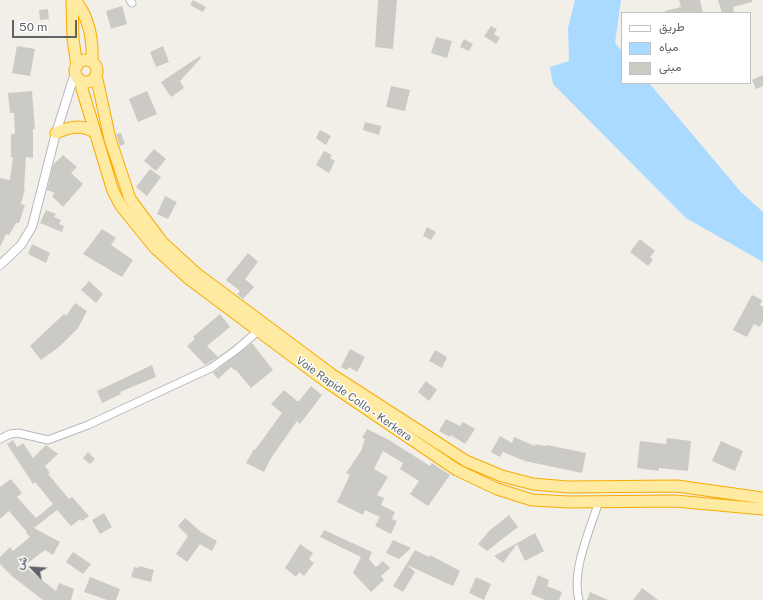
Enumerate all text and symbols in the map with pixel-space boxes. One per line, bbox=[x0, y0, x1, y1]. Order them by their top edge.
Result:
scale bar bbox=[14, 12, 79, 38]
legend bbox=[621, 12, 751, 84]
text: 50 m bbox=[19, 20, 47, 34]
text: طريق bbox=[659, 20, 684, 34]
text: مياه bbox=[659, 40, 678, 54]
text: مبنى bbox=[659, 60, 681, 74]
street label: Voie Rapide Collo - Kerkera bbox=[293, 354, 415, 444]
north arrow bbox=[12, 548, 52, 588]
text: ش bbox=[13, 554, 29, 571]

